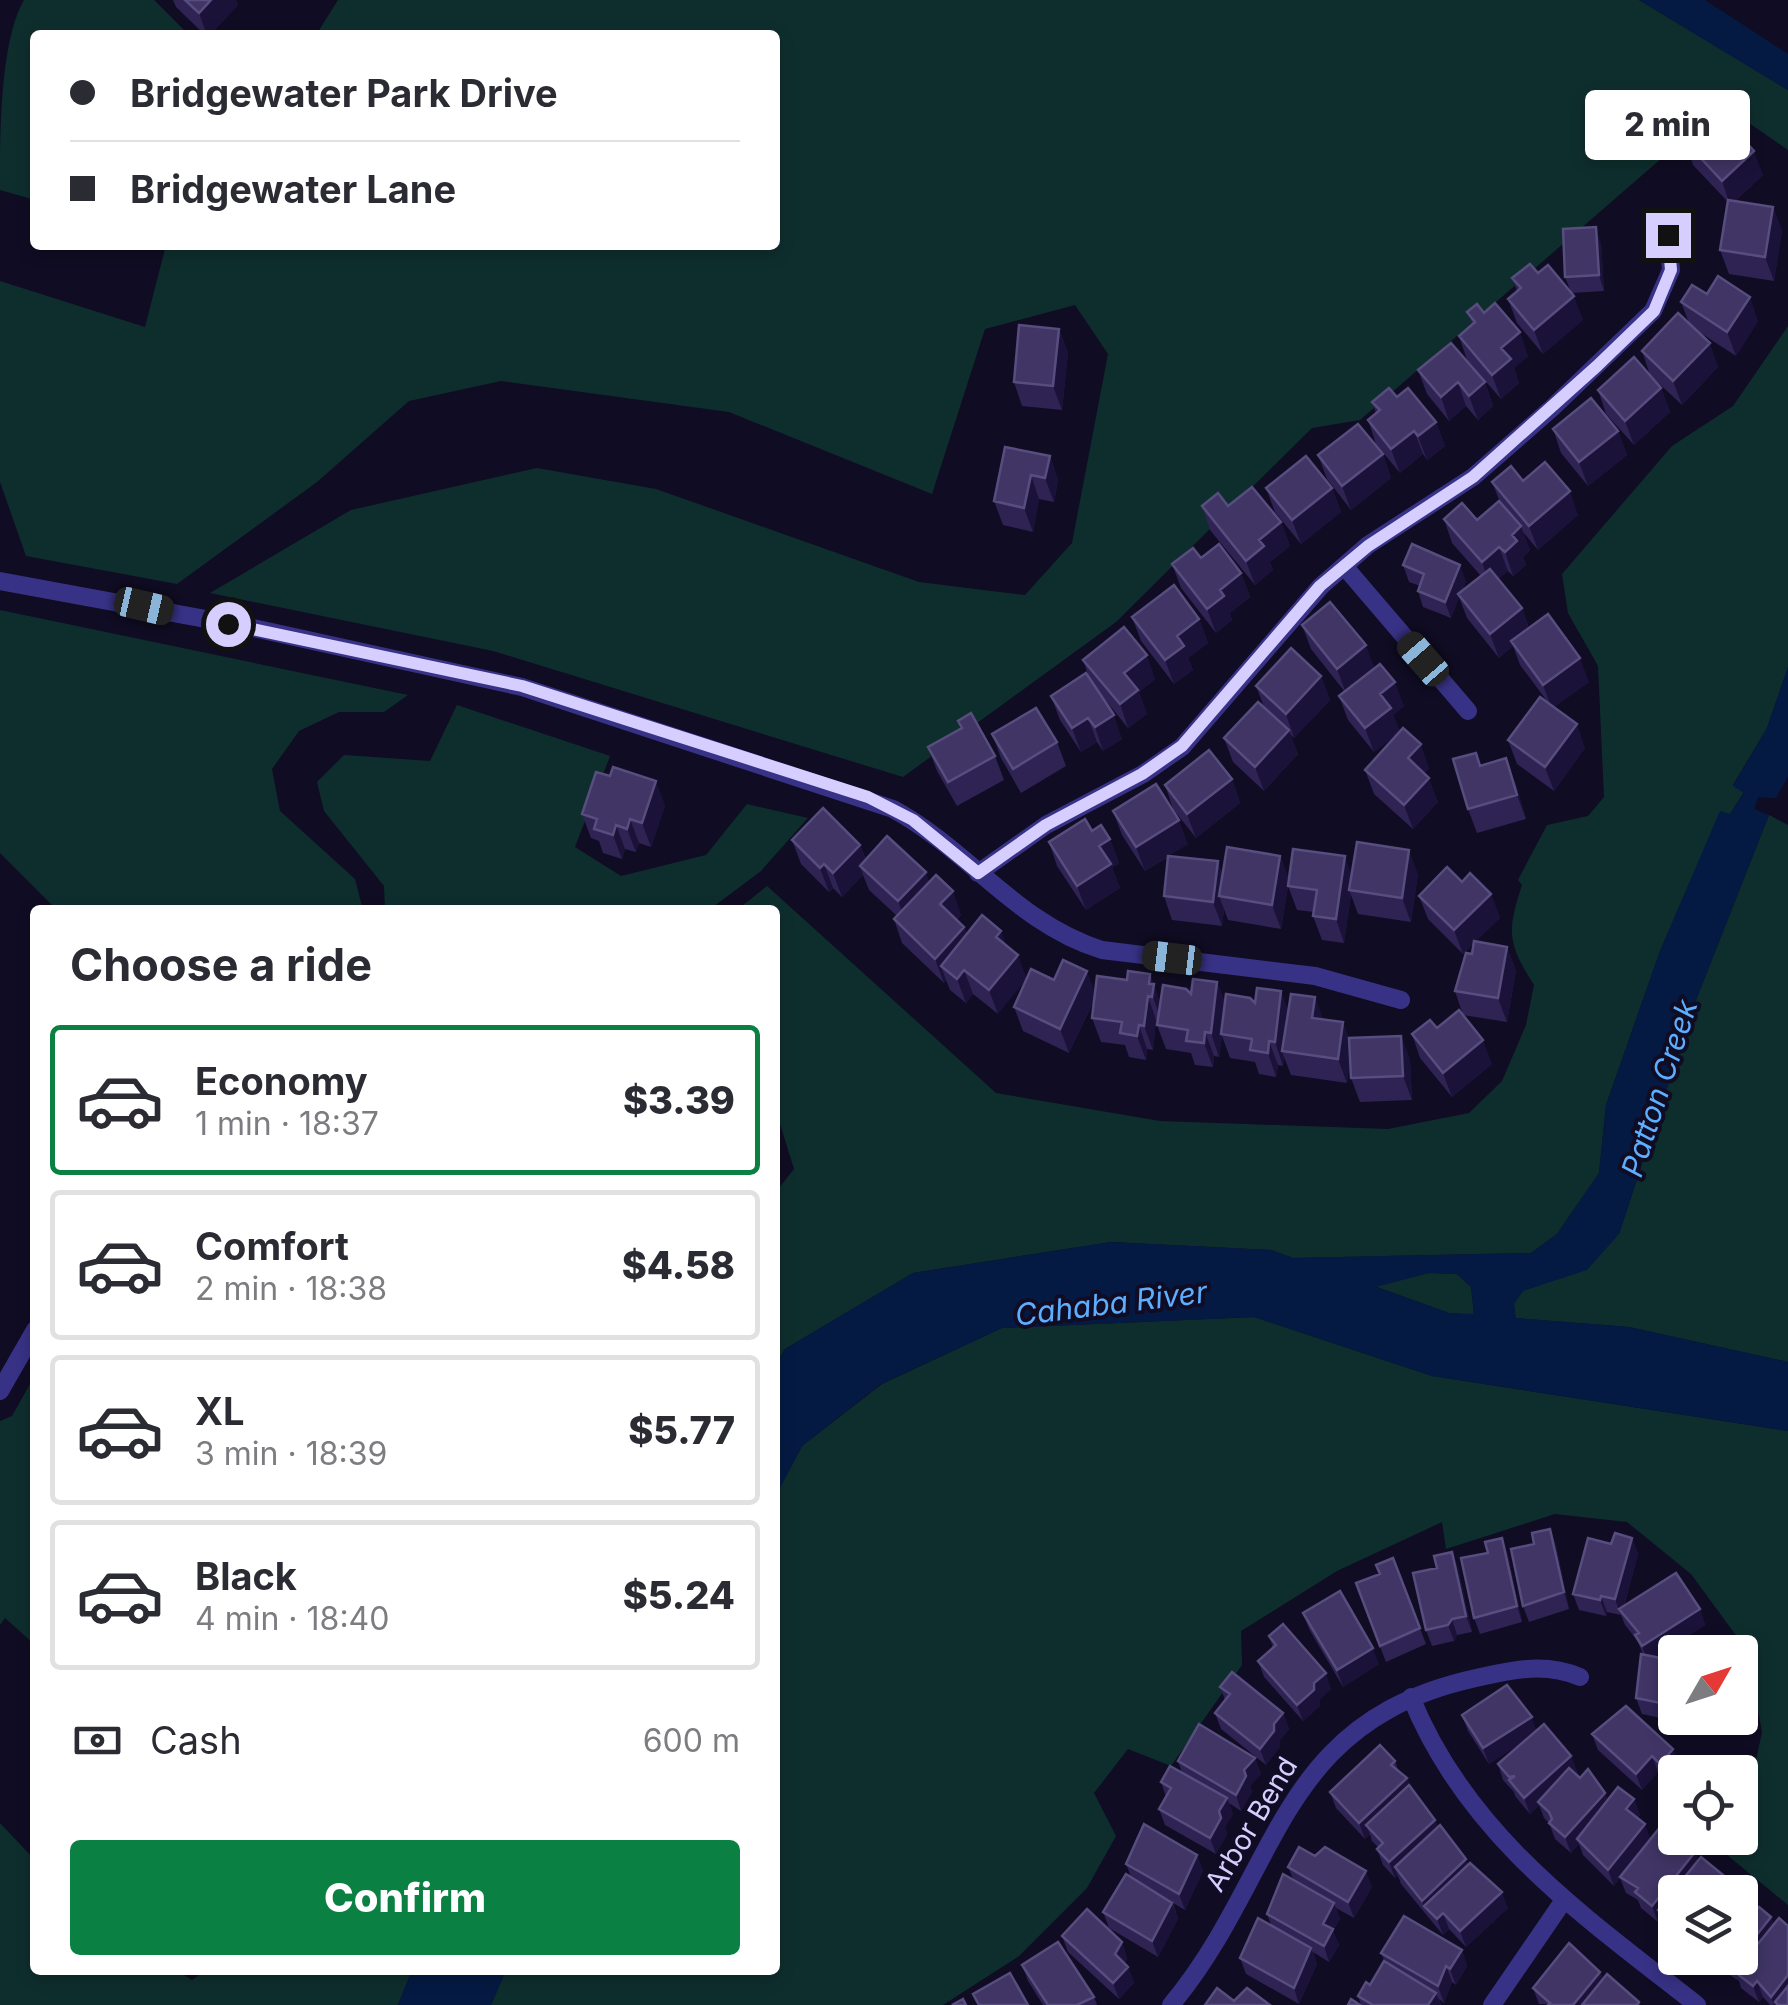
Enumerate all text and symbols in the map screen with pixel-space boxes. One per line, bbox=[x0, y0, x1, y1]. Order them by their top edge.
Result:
text: Bridgewater Park Drive bbox=[130, 70, 558, 116]
callout: 2 min bbox=[1586, 90, 1750, 160]
text: 2 min bbox=[1624, 105, 1711, 144]
text: Bridgewater Lane bbox=[130, 166, 456, 212]
route end bbox=[1646, 213, 1691, 258]
car bbox=[111, 585, 177, 627]
route start bbox=[206, 602, 251, 647]
car bbox=[1392, 627, 1454, 691]
text: Choose a ride bbox=[70, 937, 372, 992]
car bbox=[1140, 939, 1204, 977]
water label: Patton Creek bbox=[1613, 994, 1705, 1181]
icon: car bbox=[75, 1055, 165, 1145]
text: Economy bbox=[195, 1058, 368, 1104]
text: $3.39 bbox=[623, 1077, 735, 1123]
text: 1 min · 18:37 bbox=[195, 1104, 379, 1143]
icon: car bbox=[75, 1220, 165, 1310]
text: Comfort bbox=[195, 1223, 349, 1269]
text: $4.58 bbox=[622, 1242, 735, 1288]
text: 2 min · 18:38 bbox=[195, 1269, 387, 1308]
water label: Cahaba River bbox=[1013, 1273, 1210, 1333]
icon: car bbox=[75, 1385, 165, 1475]
text: XL bbox=[195, 1388, 245, 1434]
text: $5.77 bbox=[628, 1407, 735, 1453]
text: 3 min · 18:39 bbox=[195, 1434, 387, 1473]
icon: car bbox=[75, 1550, 165, 1640]
text: Black bbox=[195, 1553, 297, 1599]
text: $5.24 bbox=[623, 1572, 735, 1618]
text: 4 min · 18:40 bbox=[195, 1599, 389, 1638]
north arrow bbox=[1658, 1635, 1758, 1735]
map controls bbox=[1658, 1635, 1758, 1975]
icon: cash bbox=[70, 1713, 125, 1768]
text: Cash bbox=[150, 1717, 242, 1763]
text: 600 m bbox=[643, 1721, 740, 1760]
street label: Arbor Bend bbox=[1198, 1751, 1304, 1897]
button: locate bbox=[1658, 1755, 1758, 1855]
button: Confirm bbox=[70, 1840, 740, 1955]
button: layers bbox=[1658, 1875, 1758, 1975]

